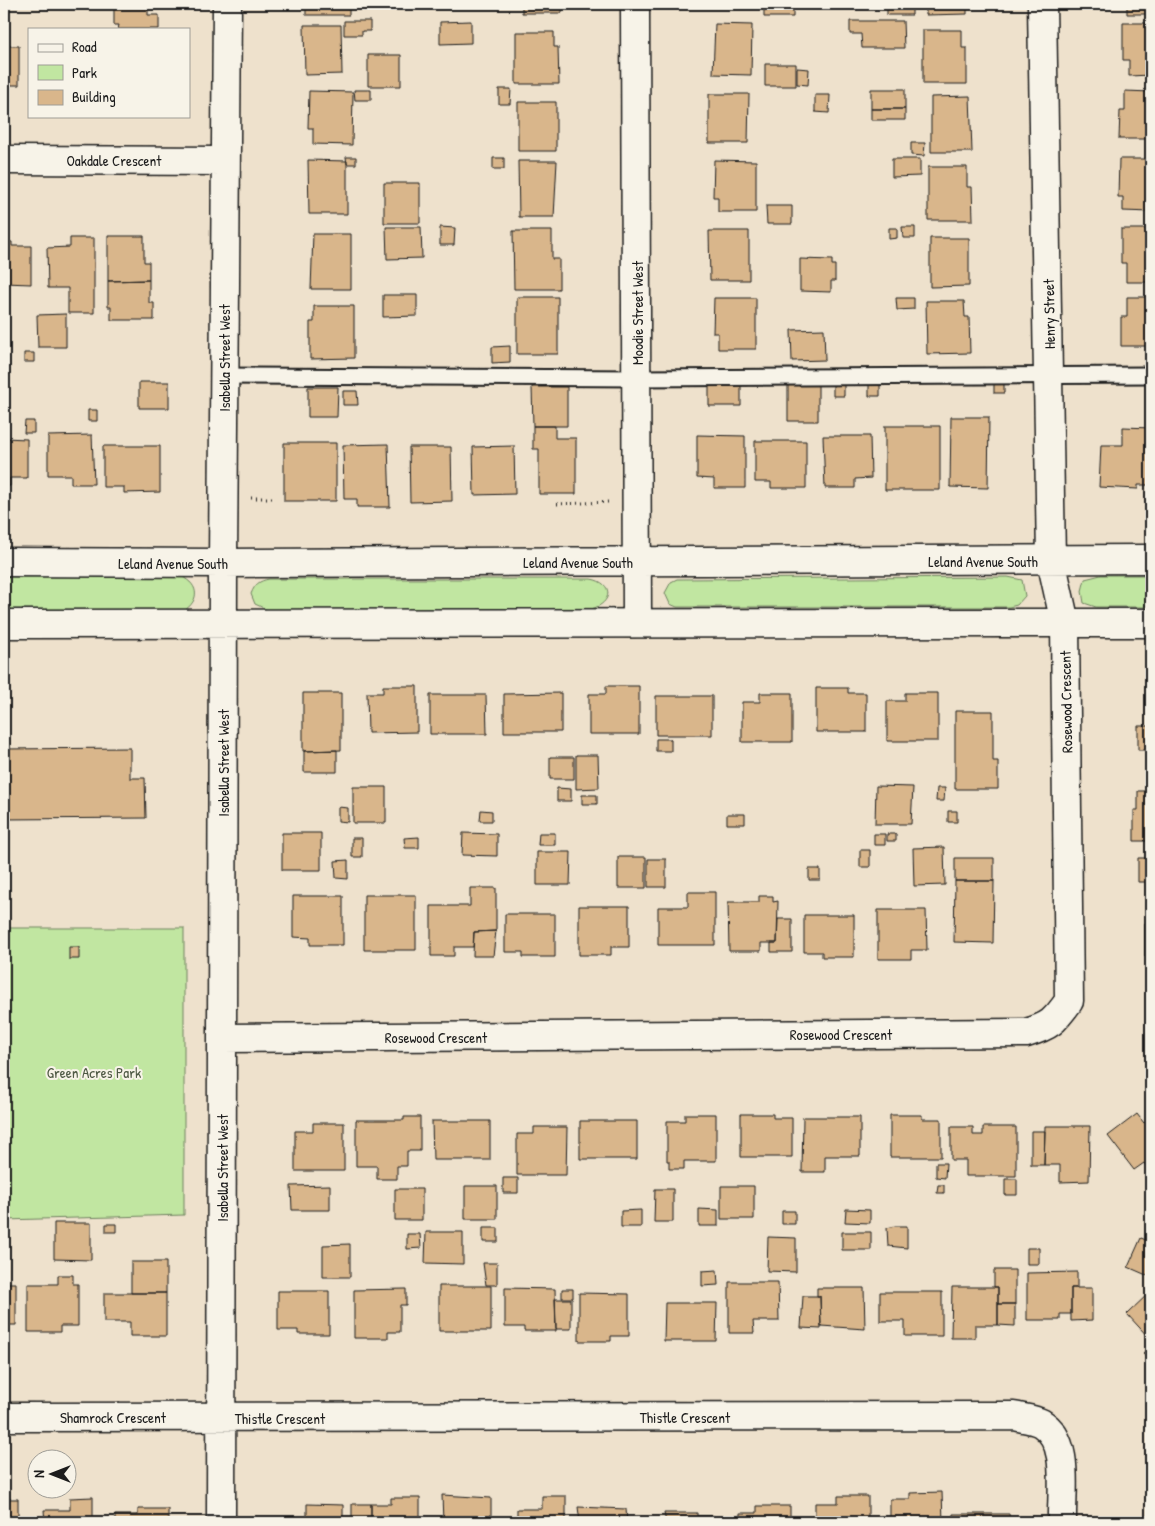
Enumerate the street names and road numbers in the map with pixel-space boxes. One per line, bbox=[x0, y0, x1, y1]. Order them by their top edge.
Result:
street label: Oakdale Crescent bbox=[66, 150, 162, 171]
street label: Moodie Street West bbox=[627, 260, 648, 365]
street label: Henry Street bbox=[1038, 278, 1060, 349]
street label: Isabella Street West bbox=[214, 303, 235, 412]
street label: Leland Avenue South bbox=[928, 551, 1038, 572]
street label: Leland Avenue South bbox=[523, 552, 633, 573]
street label: Leland Avenue South bbox=[118, 553, 228, 574]
street label: Rosewood Crescent bbox=[1055, 650, 1077, 753]
street label: Isabella Street West bbox=[213, 708, 234, 817]
street label: Rosewood Crescent bbox=[790, 1024, 893, 1045]
street label: Rosewood Crescent bbox=[385, 1027, 488, 1048]
street label: Isabella Street West bbox=[212, 1113, 233, 1222]
street label: Shamrock Crescent bbox=[60, 1407, 167, 1428]
street label: Thistle Crescent bbox=[640, 1407, 731, 1428]
street label: Thistle Crescent bbox=[235, 1408, 326, 1429]

